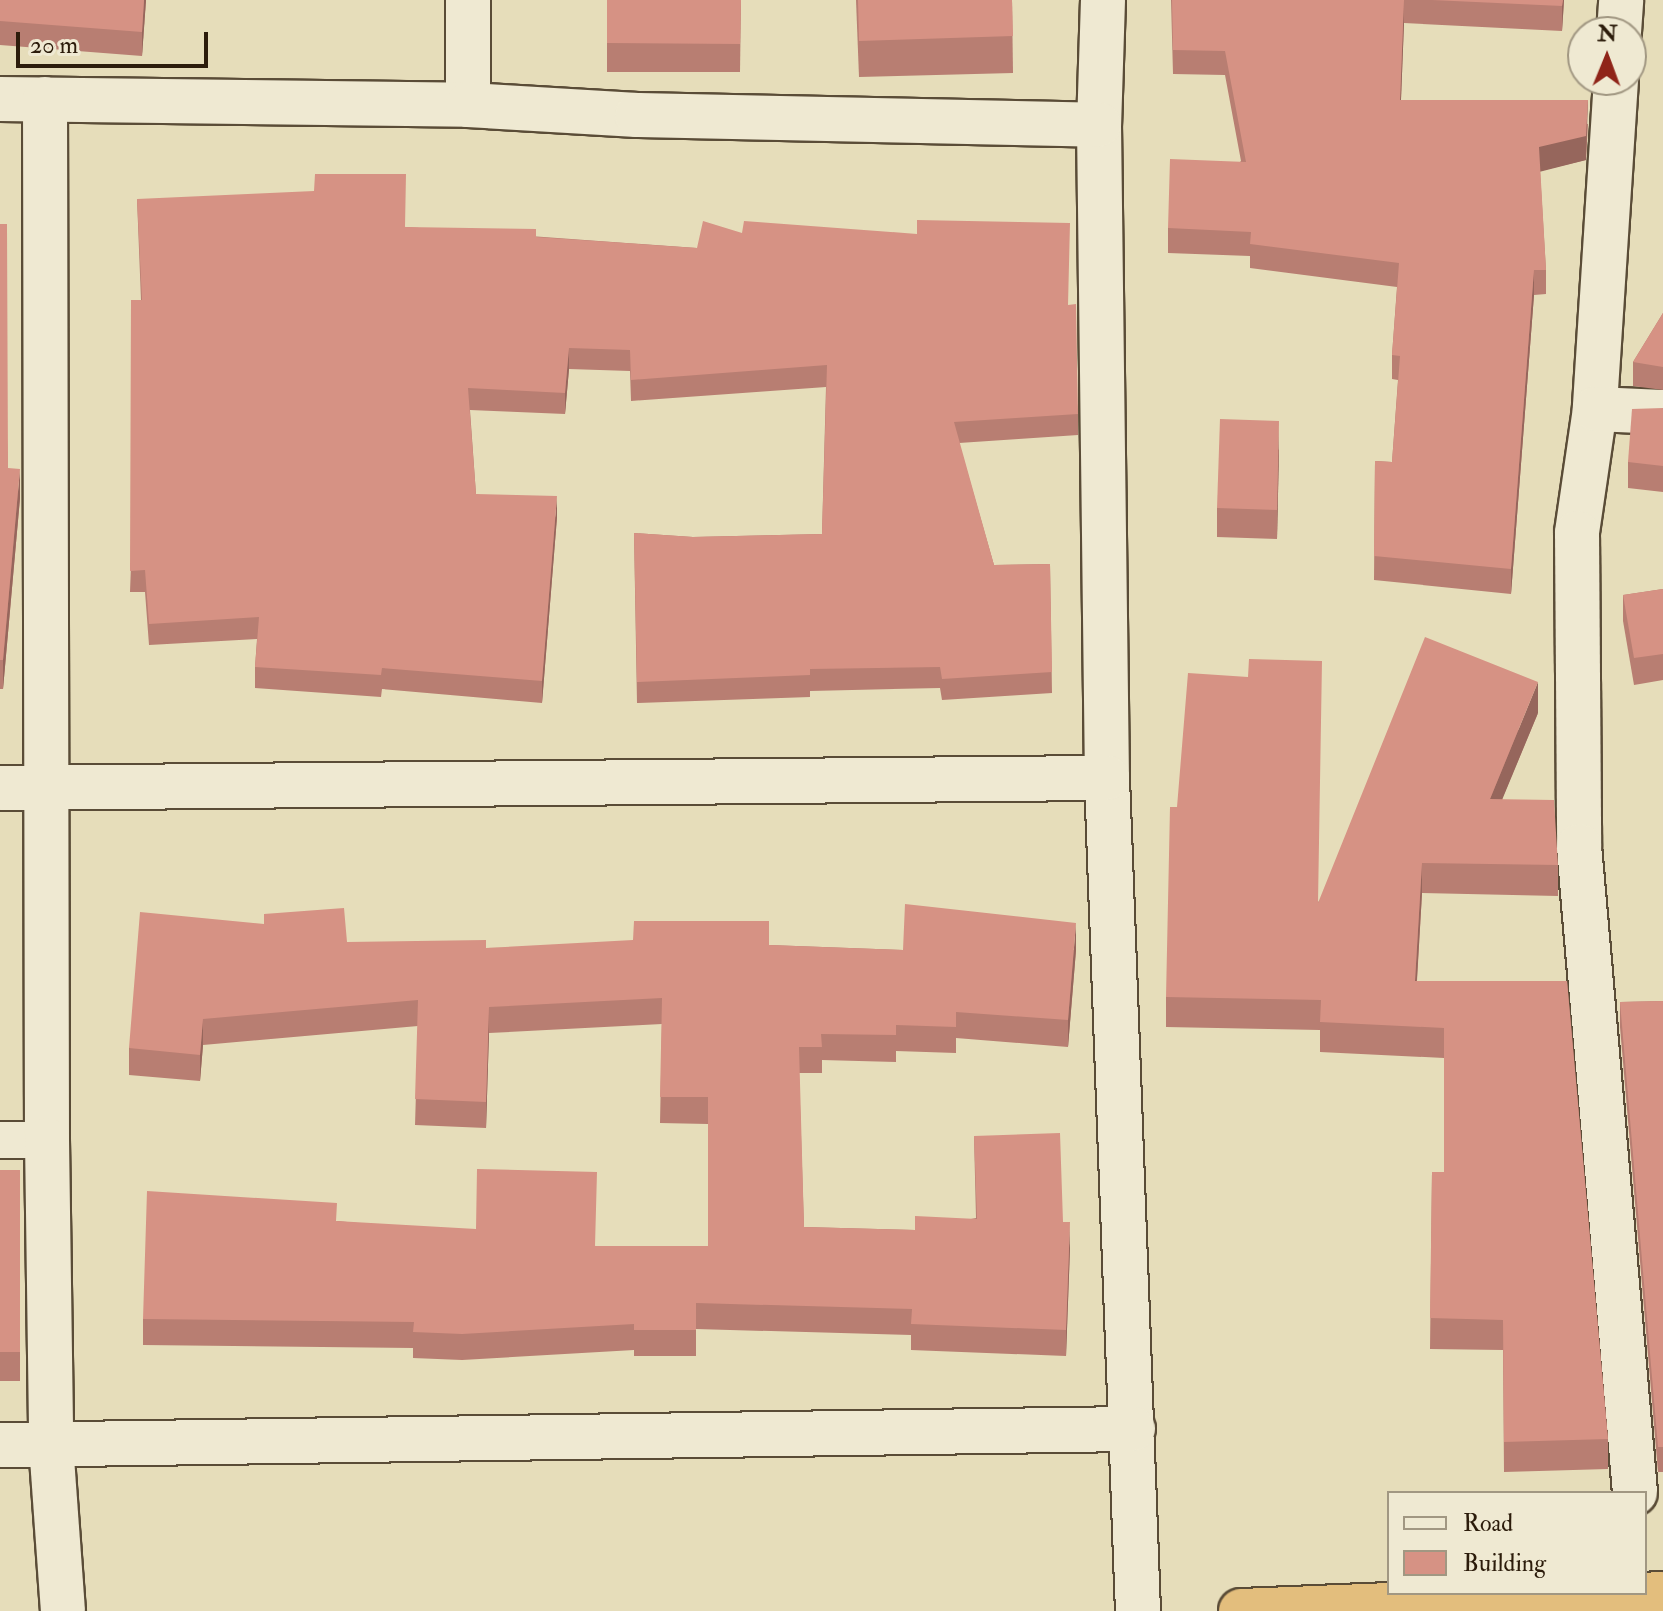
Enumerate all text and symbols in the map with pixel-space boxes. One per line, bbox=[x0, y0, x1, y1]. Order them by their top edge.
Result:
scale bar bbox=[20, 16, 212, 66]
north arrow bbox=[1567, 16, 1647, 96]
text: N bbox=[1597, 20, 1617, 48]
text: 20 m bbox=[30, 30, 78, 61]
legend bbox=[1387, 1491, 1647, 1595]
text: Road bbox=[1463, 1508, 1513, 1539]
text: Building bbox=[1463, 1548, 1546, 1579]

